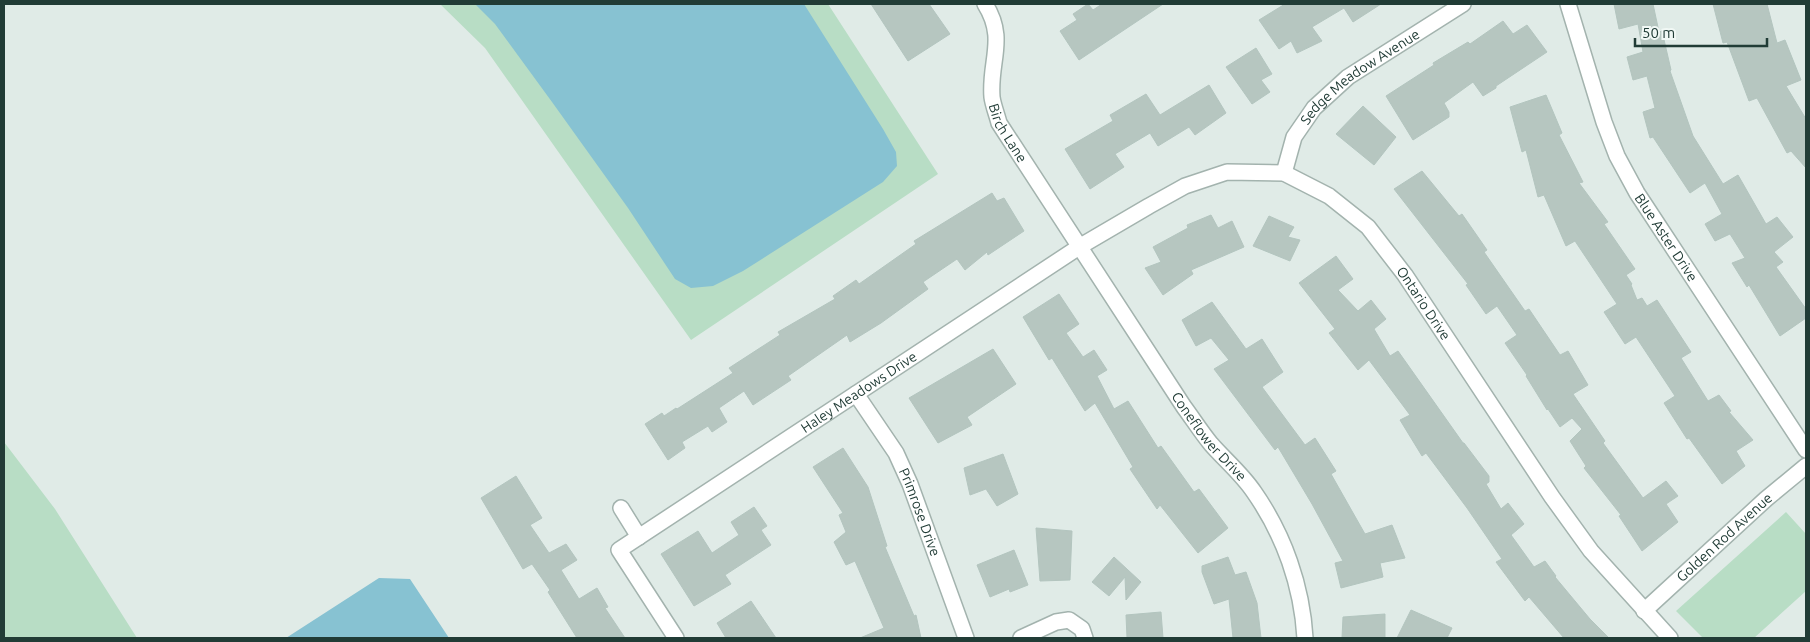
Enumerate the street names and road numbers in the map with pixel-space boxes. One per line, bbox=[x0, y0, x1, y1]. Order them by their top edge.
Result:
street label: Sedge Meadow Avenue bbox=[1297, 26, 1422, 127]
street label: Birch Lane bbox=[986, 101, 1030, 165]
street label: Blue Aster Drive bbox=[1632, 191, 1701, 284]
street label: Ontario Drive bbox=[1393, 263, 1454, 343]
street label: Haley Meadows Drive bbox=[798, 348, 920, 436]
street label: Coneflower Drive bbox=[1168, 389, 1250, 484]
street label: Primrose Drive bbox=[896, 465, 944, 558]
street label: Golden Rod Avenue bbox=[1673, 489, 1775, 585]

